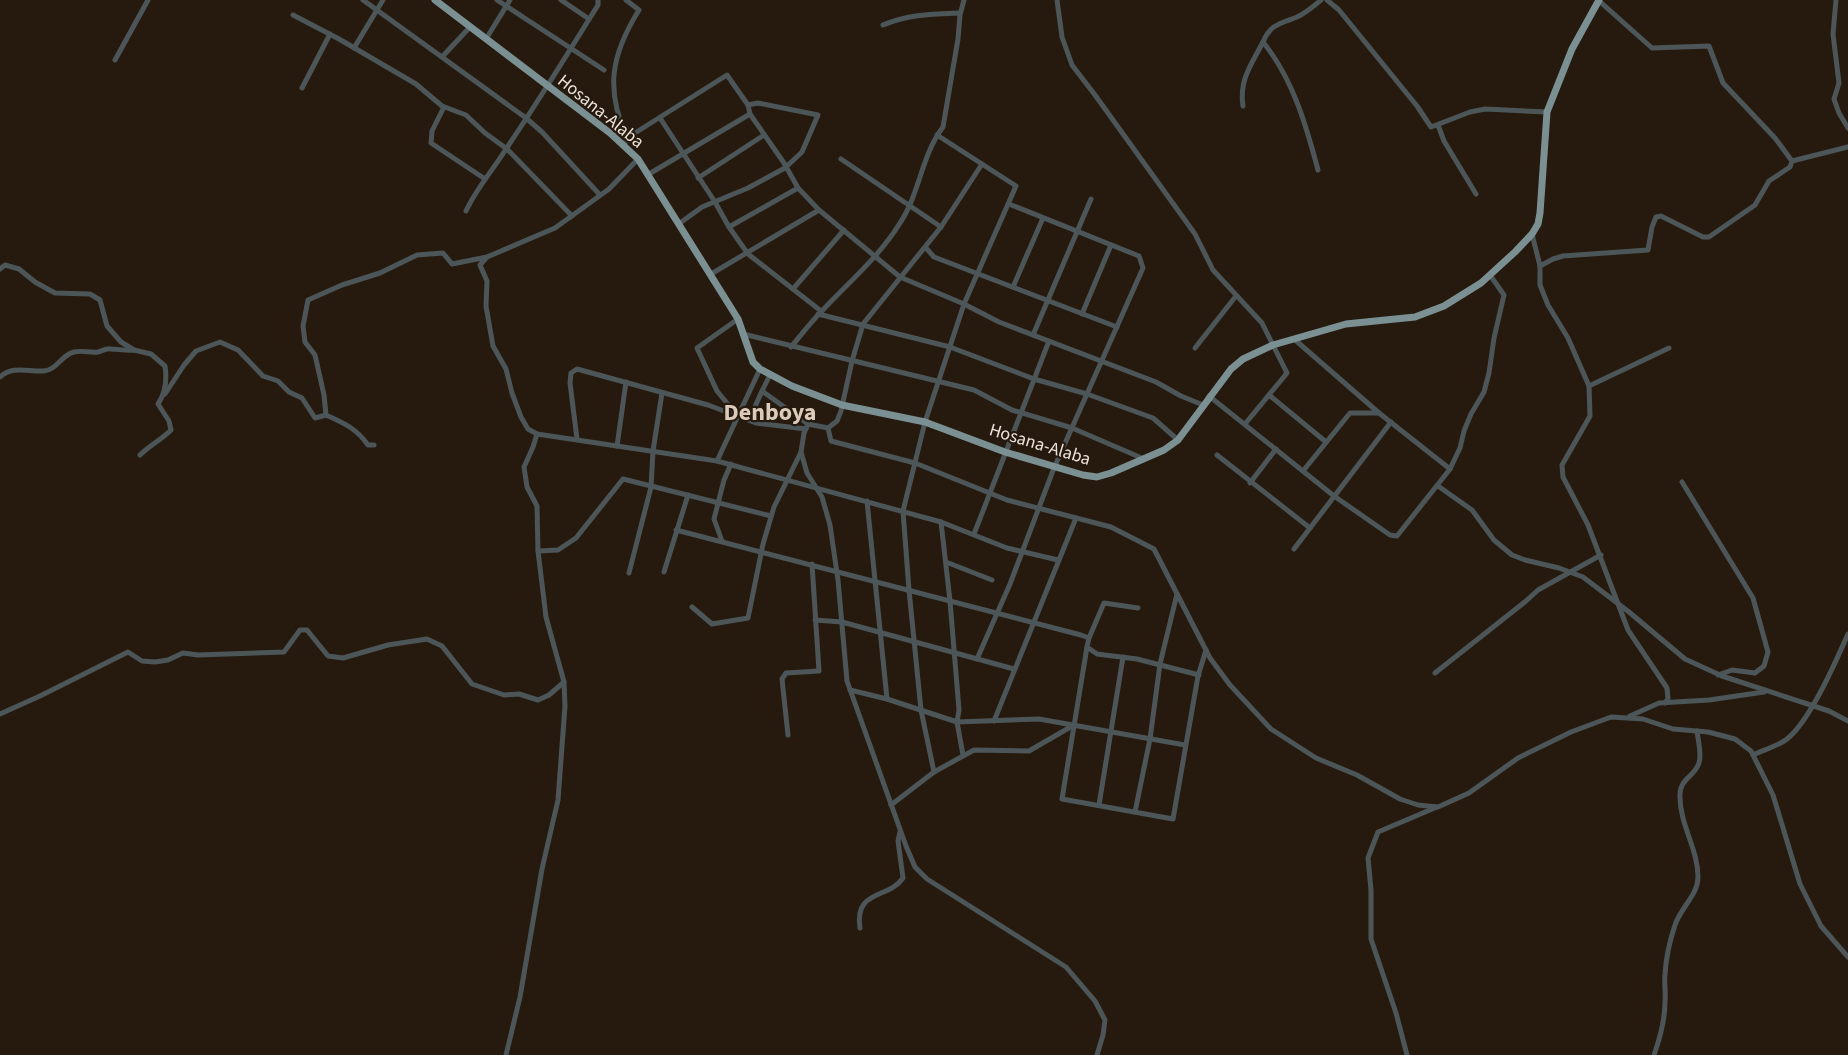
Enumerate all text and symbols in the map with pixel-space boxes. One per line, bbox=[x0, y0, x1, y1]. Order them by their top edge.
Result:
street label: Hosana-Alaba bbox=[552, 69, 649, 154]
district label: Denboya bbox=[724, 395, 816, 430]
street label: Hosana-Alaba bbox=[986, 417, 1094, 472]

